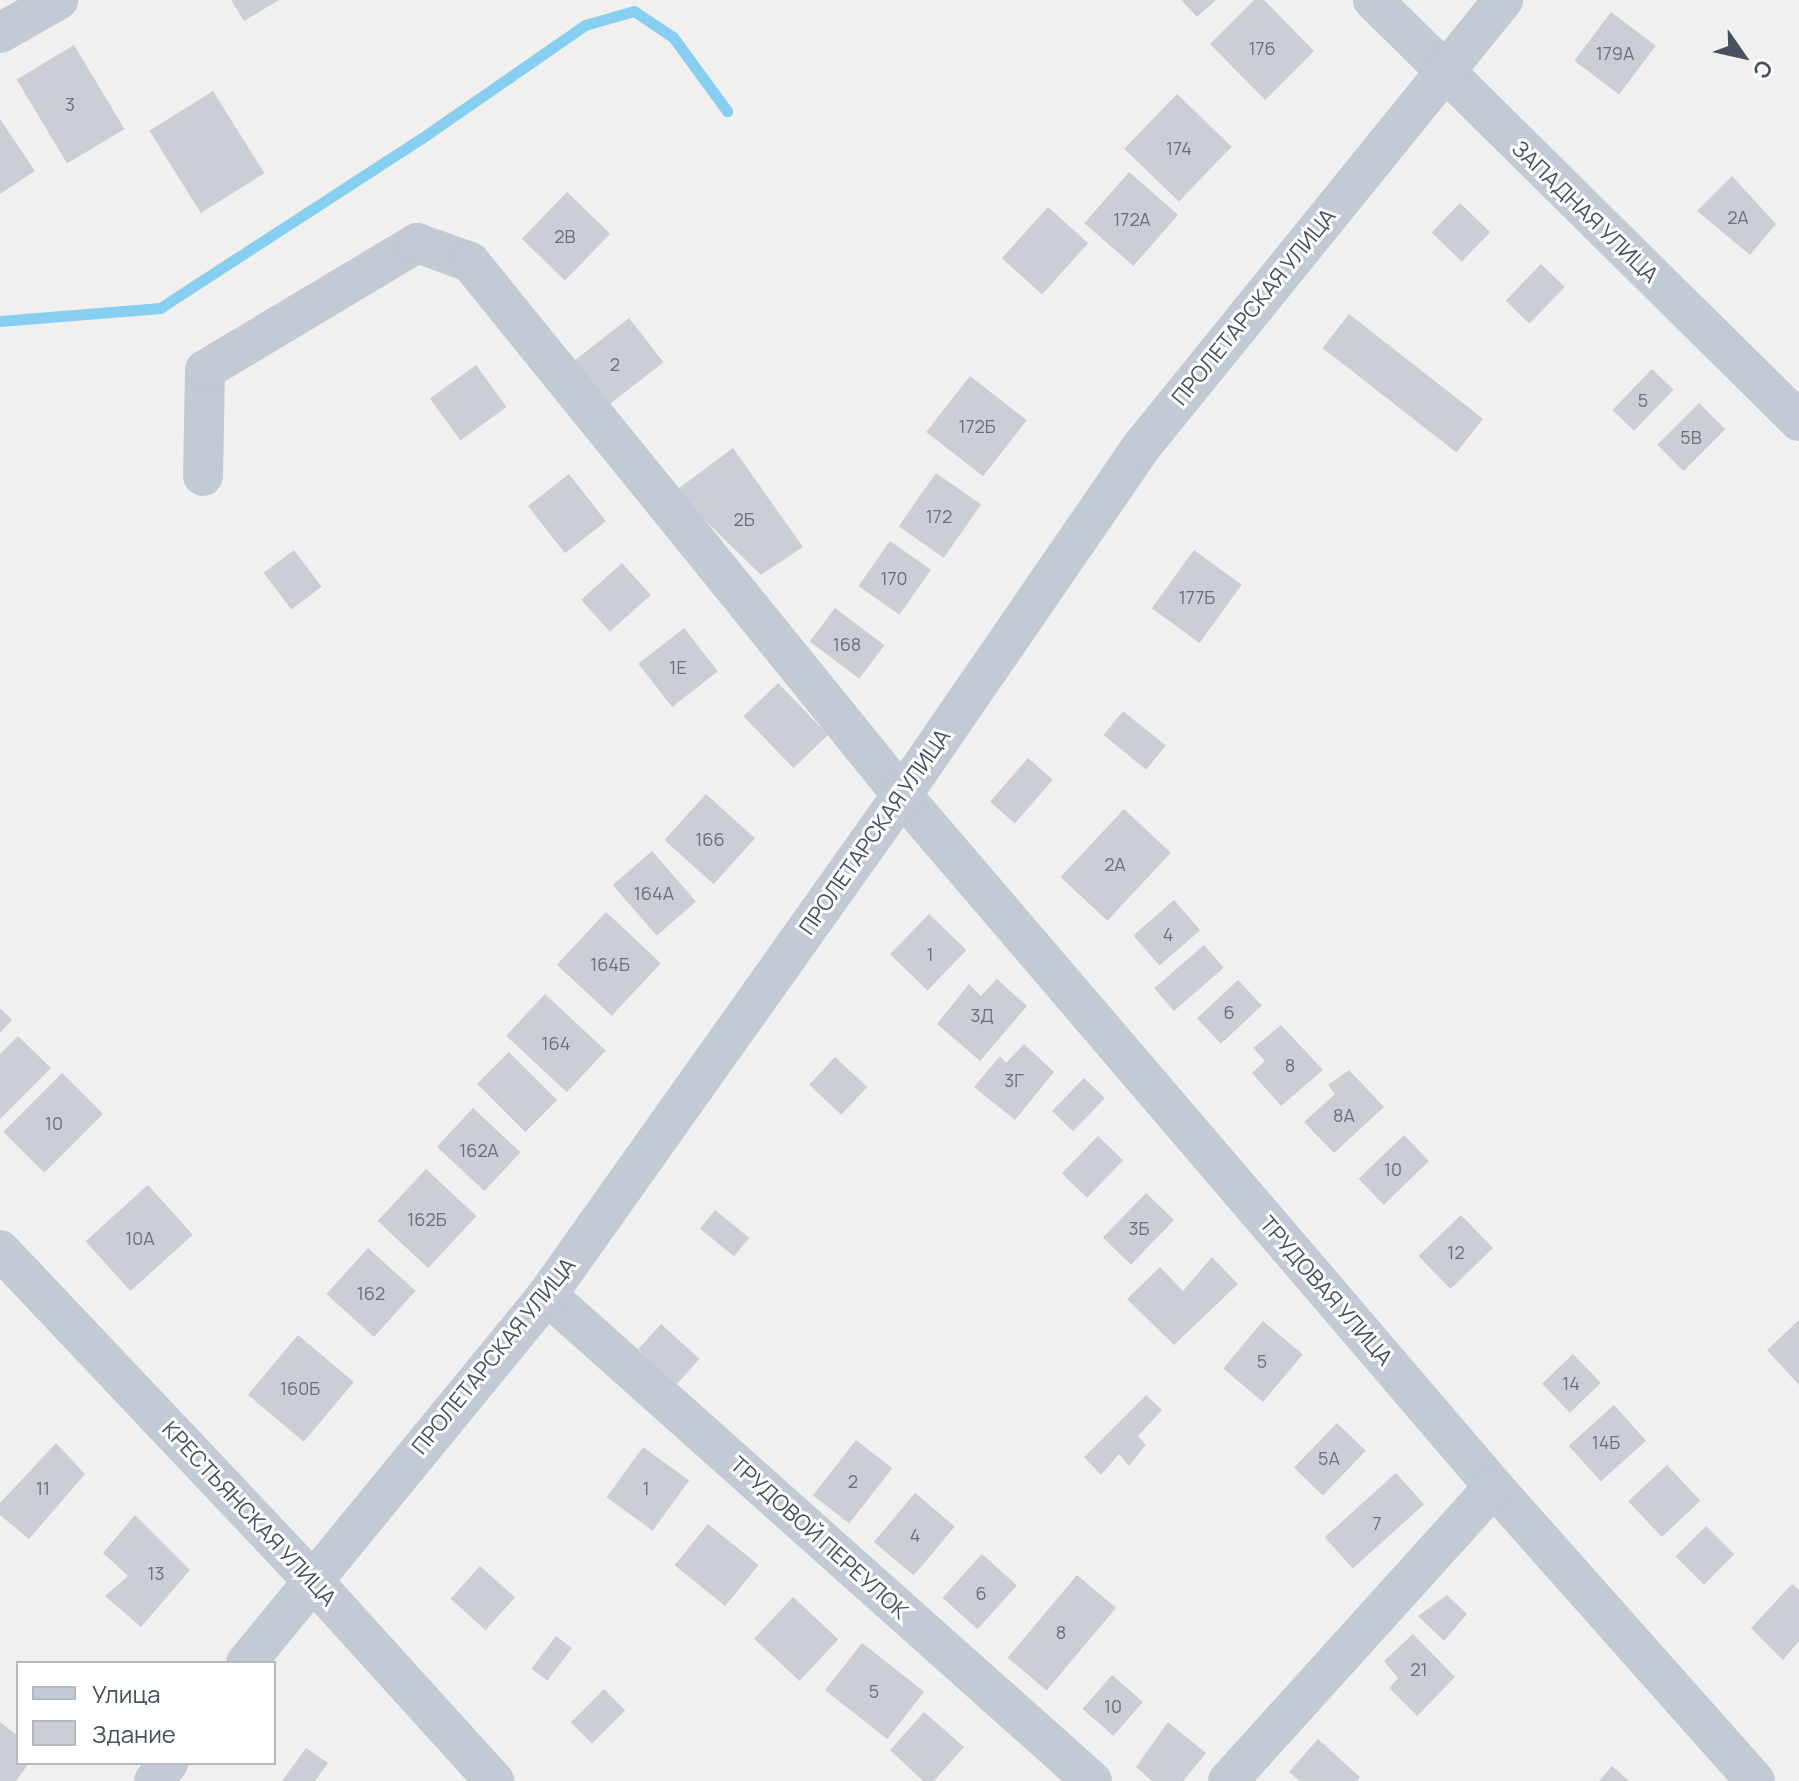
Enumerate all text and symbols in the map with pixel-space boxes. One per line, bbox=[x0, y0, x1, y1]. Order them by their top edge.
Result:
north arrow bbox=[1703, 16, 1783, 96]
house number: 176 bbox=[1248, 37, 1276, 59]
house number: 179А bbox=[1596, 42, 1634, 64]
text: С bbox=[1746, 54, 1780, 85]
house number: 3 bbox=[65, 93, 75, 115]
street label: ЗАПАДНАЯ УЛИЦА bbox=[1506, 136, 1664, 288]
house number: 174 bbox=[1166, 137, 1192, 159]
street label: ПРОЛЕТАРСКАЯ УЛИЦА bbox=[1167, 203, 1341, 411]
house number: 2А bbox=[1727, 206, 1749, 228]
house number: 172А bbox=[1113, 208, 1151, 230]
house number: 2В bbox=[554, 225, 576, 247]
house number: 2 bbox=[610, 353, 620, 375]
house number: 5 bbox=[1638, 389, 1648, 411]
house number: 172Б bbox=[958, 415, 996, 437]
house number: 5В bbox=[1680, 426, 1702, 448]
house number: 172 bbox=[926, 505, 952, 527]
house number: 2Б bbox=[733, 508, 755, 530]
house number: 170 bbox=[880, 567, 908, 589]
house number: 177Б bbox=[1179, 586, 1215, 608]
house number: 168 bbox=[833, 633, 861, 655]
house number: 1Е bbox=[669, 656, 687, 678]
street label: ПРОЛЕТАРСКАЯ УЛИЦА bbox=[794, 724, 956, 940]
house number: 166 bbox=[695, 828, 725, 850]
house number: 2А bbox=[1104, 853, 1126, 875]
house number: 164А bbox=[634, 882, 674, 904]
house number: 4 bbox=[1163, 923, 1173, 945]
house number: 1 bbox=[926, 943, 934, 965]
house number: 164Б bbox=[590, 953, 630, 975]
house number: 6 bbox=[1223, 1001, 1235, 1023]
house number: 3Д bbox=[970, 1004, 994, 1026]
house number: 164 bbox=[542, 1032, 570, 1054]
house number: 8 bbox=[1285, 1054, 1295, 1076]
house number: 3Г bbox=[1004, 1069, 1024, 1091]
house number: 8А bbox=[1333, 1104, 1355, 1126]
house number: 10 bbox=[45, 1112, 63, 1134]
house number: 162А bbox=[459, 1139, 499, 1161]
house number: 10 bbox=[1384, 1158, 1402, 1180]
house number: 162Б bbox=[407, 1208, 447, 1230]
street label: ТРУДОВАЯ УЛИЦА bbox=[1254, 1211, 1398, 1371]
house number: 3Б bbox=[1129, 1217, 1149, 1239]
house number: 10А bbox=[125, 1227, 155, 1249]
house number: 12 bbox=[1447, 1241, 1465, 1263]
street label: ПРОЛЕТАРСКАЯ УЛИЦА bbox=[407, 1252, 581, 1460]
house number: 162 bbox=[357, 1282, 385, 1304]
house number: 5 bbox=[1257, 1350, 1267, 1372]
house number: 14 bbox=[1562, 1372, 1580, 1394]
house number: 160Б bbox=[280, 1377, 320, 1399]
street label: КРЕСТЬЯНСКАЯ УЛИЦА bbox=[157, 1416, 341, 1612]
house number: 14Б bbox=[1592, 1431, 1620, 1453]
house number: 5А bbox=[1318, 1447, 1340, 1469]
street label: ТРУДОВОЙ ПЕРЕУЛОК bbox=[725, 1451, 913, 1625]
house number: 2 bbox=[848, 1470, 858, 1492]
house number: 11 bbox=[36, 1477, 50, 1499]
house number: 1 bbox=[642, 1477, 650, 1499]
house number: 7 bbox=[1372, 1512, 1382, 1534]
house number: 4 bbox=[910, 1524, 920, 1546]
house number: 13 bbox=[148, 1562, 164, 1584]
house number: 6 bbox=[975, 1582, 987, 1604]
house number: 8 bbox=[1056, 1621, 1066, 1643]
house number: 21 bbox=[1410, 1658, 1428, 1680]
legend bbox=[16, 1661, 276, 1765]
text: Улица bbox=[92, 1677, 161, 1710]
house number: 5 bbox=[869, 1680, 879, 1702]
house number: 10 bbox=[1104, 1695, 1122, 1717]
text: Здание bbox=[92, 1717, 176, 1750]

